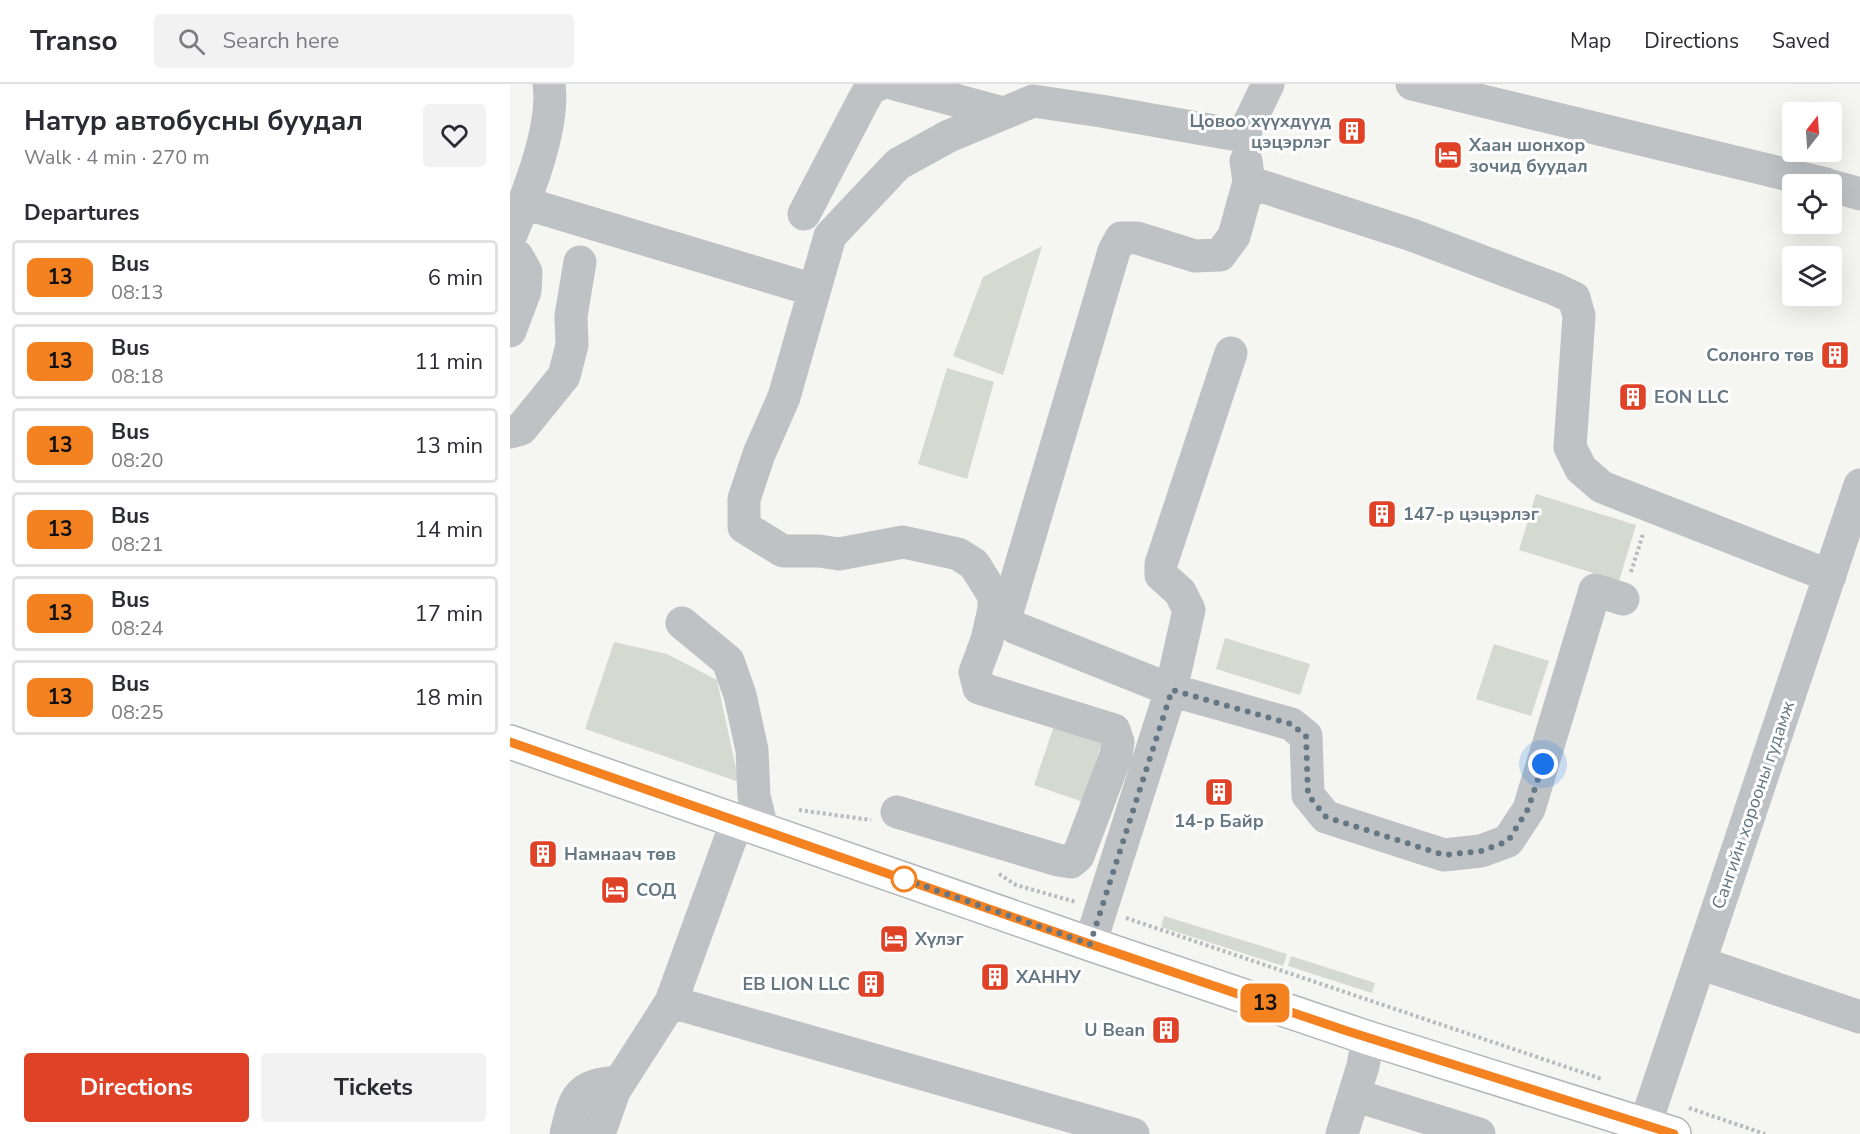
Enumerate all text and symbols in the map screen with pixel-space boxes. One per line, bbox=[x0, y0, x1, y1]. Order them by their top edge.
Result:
search box bbox=[154, 14, 574, 68]
text: Transo bbox=[30, 22, 118, 60]
icon: search bbox=[175, 25, 208, 58]
text: Search here bbox=[223, 26, 339, 56]
text: Map bbox=[1570, 27, 1611, 55]
text: Directions bbox=[1644, 27, 1739, 55]
text: Saved bbox=[1772, 27, 1830, 55]
text: Натур автобусны буудал bbox=[24, 102, 363, 140]
north arrow bbox=[1782, 102, 1842, 162]
map controls bbox=[1782, 102, 1842, 306]
button: heart bbox=[423, 104, 486, 167]
place label: Цовоо хүүхдүүд цэцэрлэг bbox=[1189, 109, 1331, 154]
building icon: Цовоо хүүхдүүд цэцэрлэг bbox=[1336, 115, 1368, 147]
place label: Хаан шонхор зочид буудал bbox=[1468, 133, 1588, 178]
hotel icon: Хаан шонхор зочид буудал bbox=[1432, 139, 1464, 171]
text: Walk · 4 min · 270 m bbox=[24, 144, 210, 171]
button: locate bbox=[1782, 174, 1842, 234]
text: Departures bbox=[24, 198, 139, 228]
button: layers bbox=[1782, 246, 1842, 306]
text: Bus bbox=[111, 249, 150, 279]
text: 13 bbox=[47, 263, 73, 291]
text: 6 min bbox=[428, 263, 483, 293]
text: 08:13 bbox=[111, 279, 164, 306]
text: Bus bbox=[111, 333, 150, 363]
building icon: Солонго төв bbox=[1819, 339, 1851, 371]
place label: Солонго төв bbox=[1706, 343, 1814, 367]
text: 13 bbox=[47, 347, 73, 375]
text: 11 min bbox=[415, 347, 483, 377]
text: 08:18 bbox=[111, 363, 164, 390]
building icon: EON LLC bbox=[1617, 381, 1649, 413]
place label: EON LLC bbox=[1654, 385, 1729, 409]
text: Bus bbox=[111, 417, 150, 447]
text: 13 bbox=[47, 431, 73, 459]
text: 13 min bbox=[415, 431, 483, 461]
text: 08:20 bbox=[111, 447, 164, 474]
building icon: 147-р цэцэрлэг bbox=[1366, 498, 1398, 530]
text: Bus bbox=[111, 501, 150, 531]
place label: 147-р цэцэрлэг bbox=[1403, 502, 1539, 526]
text: 13 bbox=[47, 515, 73, 543]
text: 14 min bbox=[415, 515, 483, 545]
text: 08:21 bbox=[111, 531, 164, 558]
text: Bus bbox=[111, 585, 150, 615]
text: 13 bbox=[47, 599, 73, 627]
text: 17 min bbox=[415, 599, 483, 629]
text: 08:24 bbox=[111, 615, 164, 642]
text: Bus bbox=[111, 669, 150, 699]
text: 13 bbox=[47, 683, 73, 711]
text: 18 min bbox=[415, 683, 483, 713]
street label: Сангийн хорооны гудамж bbox=[1706, 697, 1800, 912]
text: 08:25 bbox=[111, 699, 164, 726]
your location bbox=[1528, 749, 1558, 779]
building icon: 14-р Байр bbox=[1203, 776, 1235, 808]
place label: 14-р Байр bbox=[1174, 809, 1264, 833]
building icon: Намнаач төв bbox=[527, 838, 559, 870]
place label: Намнаач төв bbox=[564, 842, 676, 866]
unlabelled marker bbox=[891, 866, 917, 892]
hotel icon: СОД bbox=[599, 874, 631, 906]
place label: СОД bbox=[636, 878, 676, 902]
hotel icon: Хүлэг bbox=[878, 923, 910, 955]
place label: Хүлэг bbox=[914, 927, 964, 951]
building icon: ХАННУ bbox=[979, 961, 1011, 993]
place label: ХАННУ bbox=[1015, 965, 1082, 989]
building icon: EB LION LLC bbox=[855, 968, 887, 1000]
place label: EB LION LLC bbox=[743, 972, 850, 996]
line badge: 13 bbox=[1238, 984, 1292, 1022]
text: 13 bbox=[1252, 989, 1278, 1017]
building icon: U Bean bbox=[1150, 1014, 1182, 1046]
place label: U Bean bbox=[1084, 1018, 1145, 1042]
button: Directions bbox=[24, 1053, 249, 1122]
button: Tickets bbox=[261, 1053, 486, 1122]

